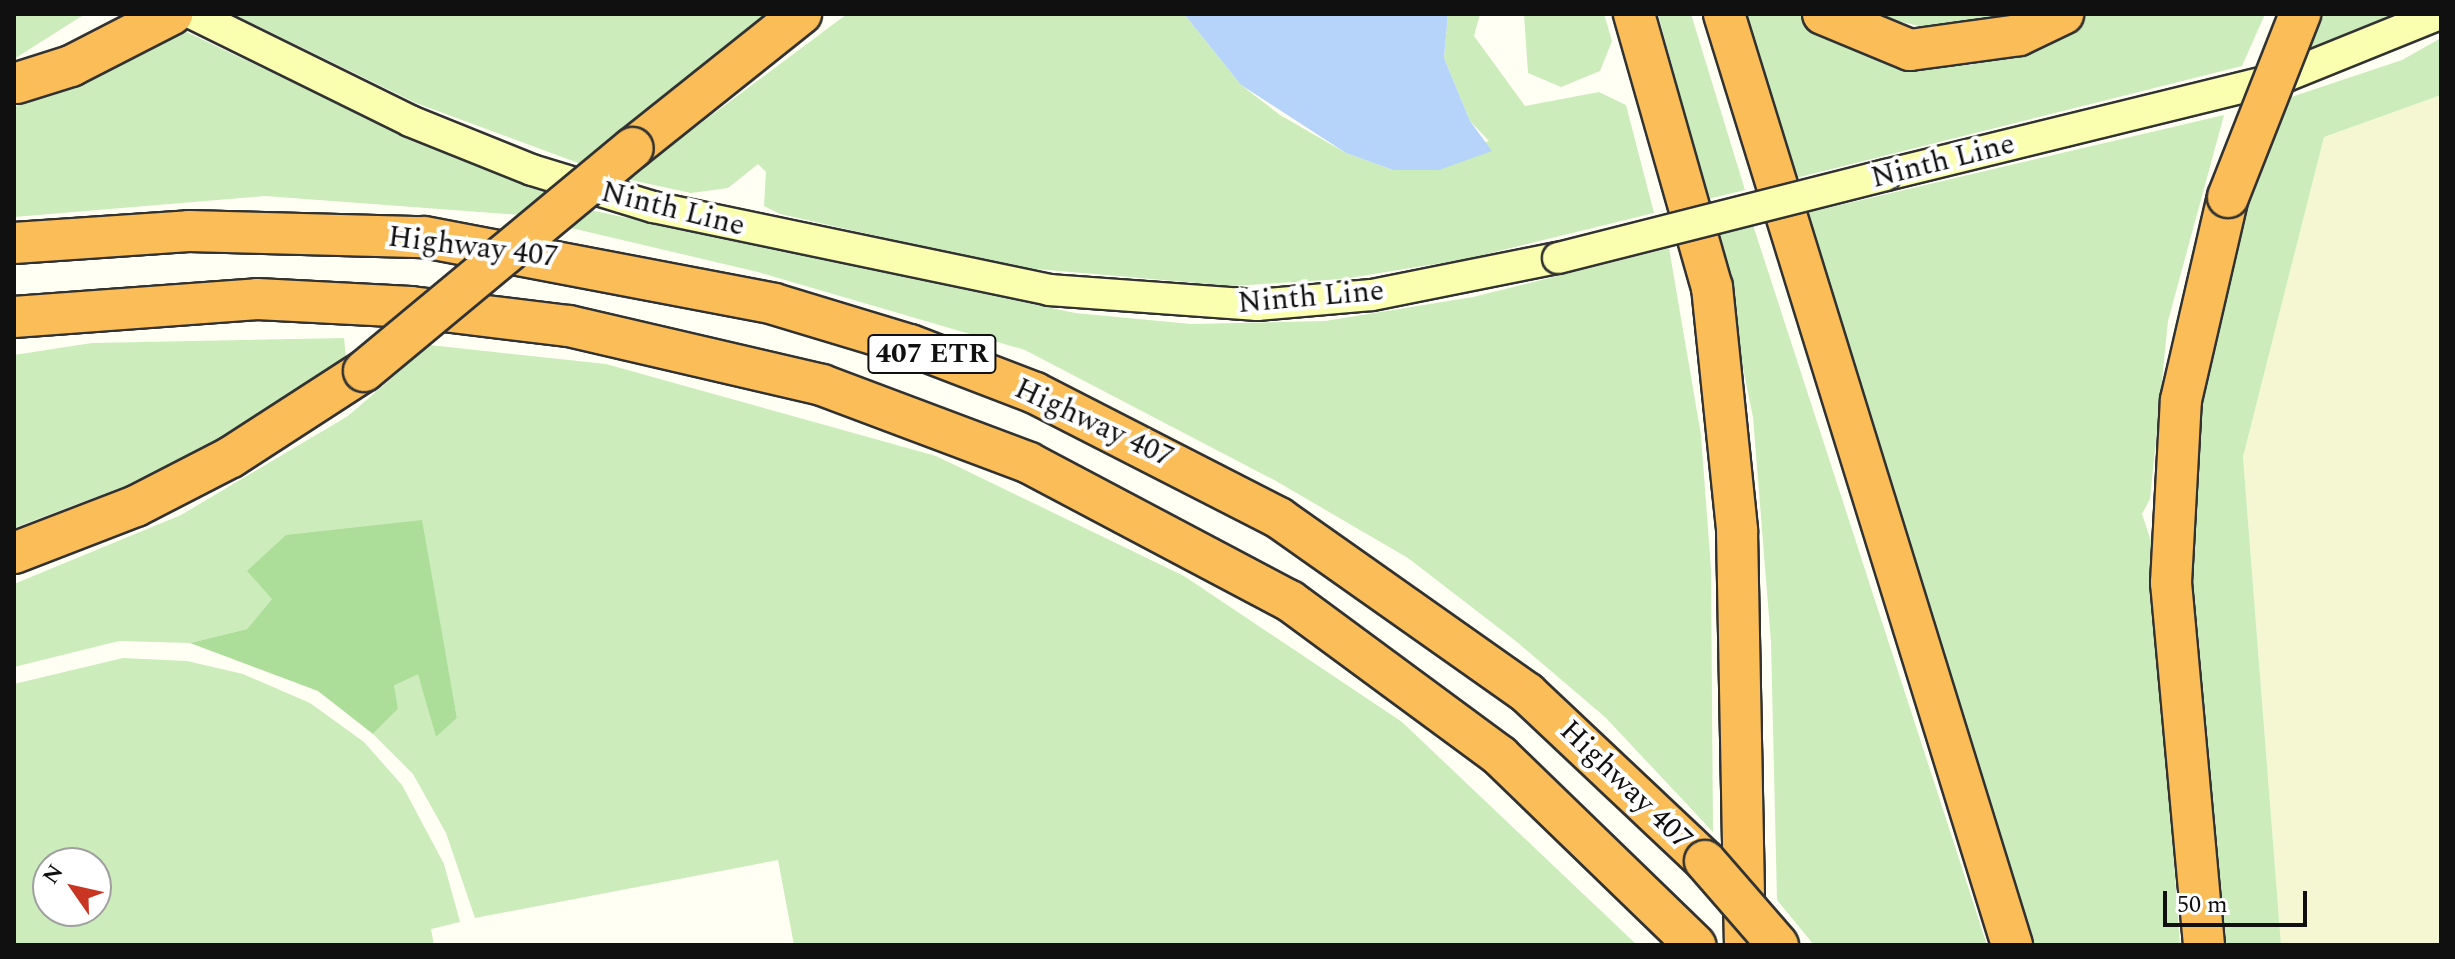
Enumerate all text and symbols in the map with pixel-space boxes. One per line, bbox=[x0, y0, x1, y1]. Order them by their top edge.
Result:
street label: Ninth Line bbox=[1867, 126, 2019, 196]
street label: Ninth Line bbox=[597, 174, 749, 244]
street label: Highway 407 bbox=[386, 219, 560, 275]
street label: Ninth Line bbox=[1236, 273, 1386, 321]
road number: 407 ETR bbox=[866, 330, 998, 378]
street label: Highway 407 bbox=[1009, 371, 1179, 475]
street label: Highway 407 bbox=[1552, 713, 1700, 857]
north arrow bbox=[32, 847, 112, 927]
text: N bbox=[35, 858, 72, 891]
scale bar bbox=[2167, 875, 2311, 925]
text: 50 m bbox=[2177, 887, 2228, 923]

